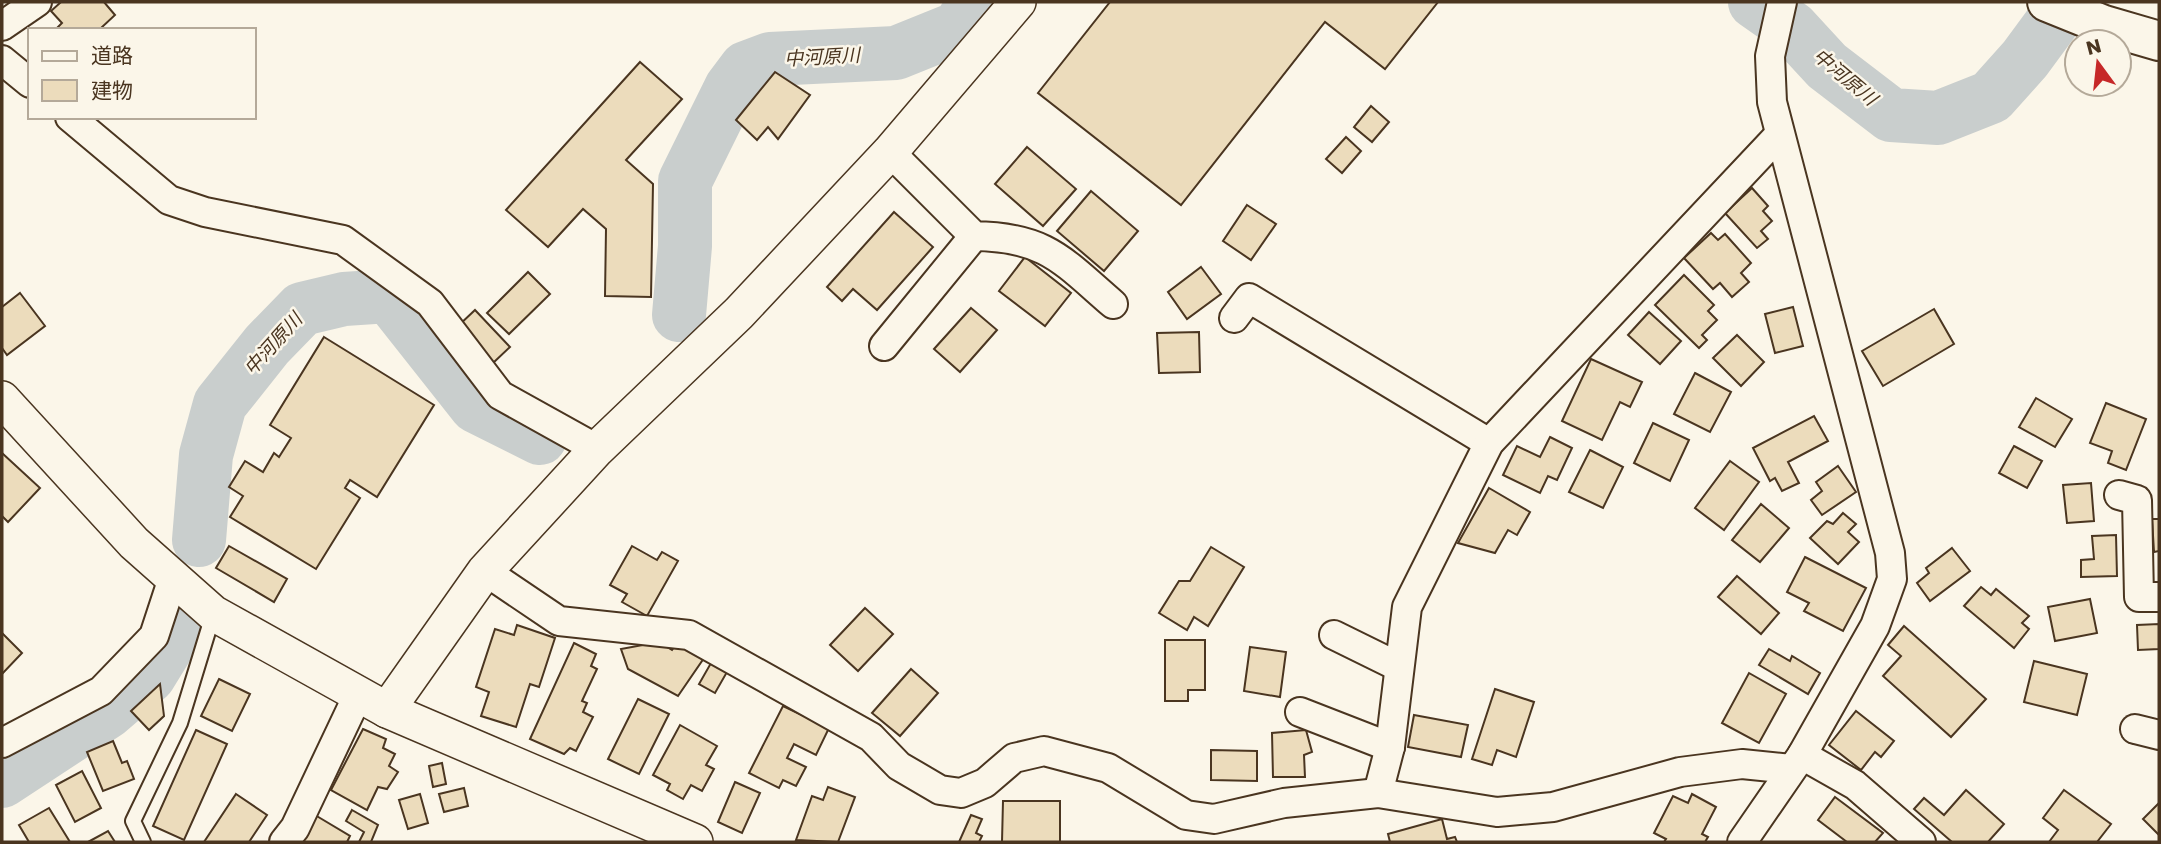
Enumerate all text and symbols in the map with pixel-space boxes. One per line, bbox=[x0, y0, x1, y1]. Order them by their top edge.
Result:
legend bbox=[28, 28, 256, 119]
north arrow bbox=[2063, 28, 2133, 98]
text: N bbox=[2083, 32, 2104, 62]
text: 道路 bbox=[91, 41, 133, 70]
water label: 中河原川 bbox=[783, 41, 863, 72]
water label: 中河原川 bbox=[1807, 42, 1884, 113]
text: 建物 bbox=[91, 76, 133, 105]
water label: 中河原川 bbox=[238, 305, 310, 381]

